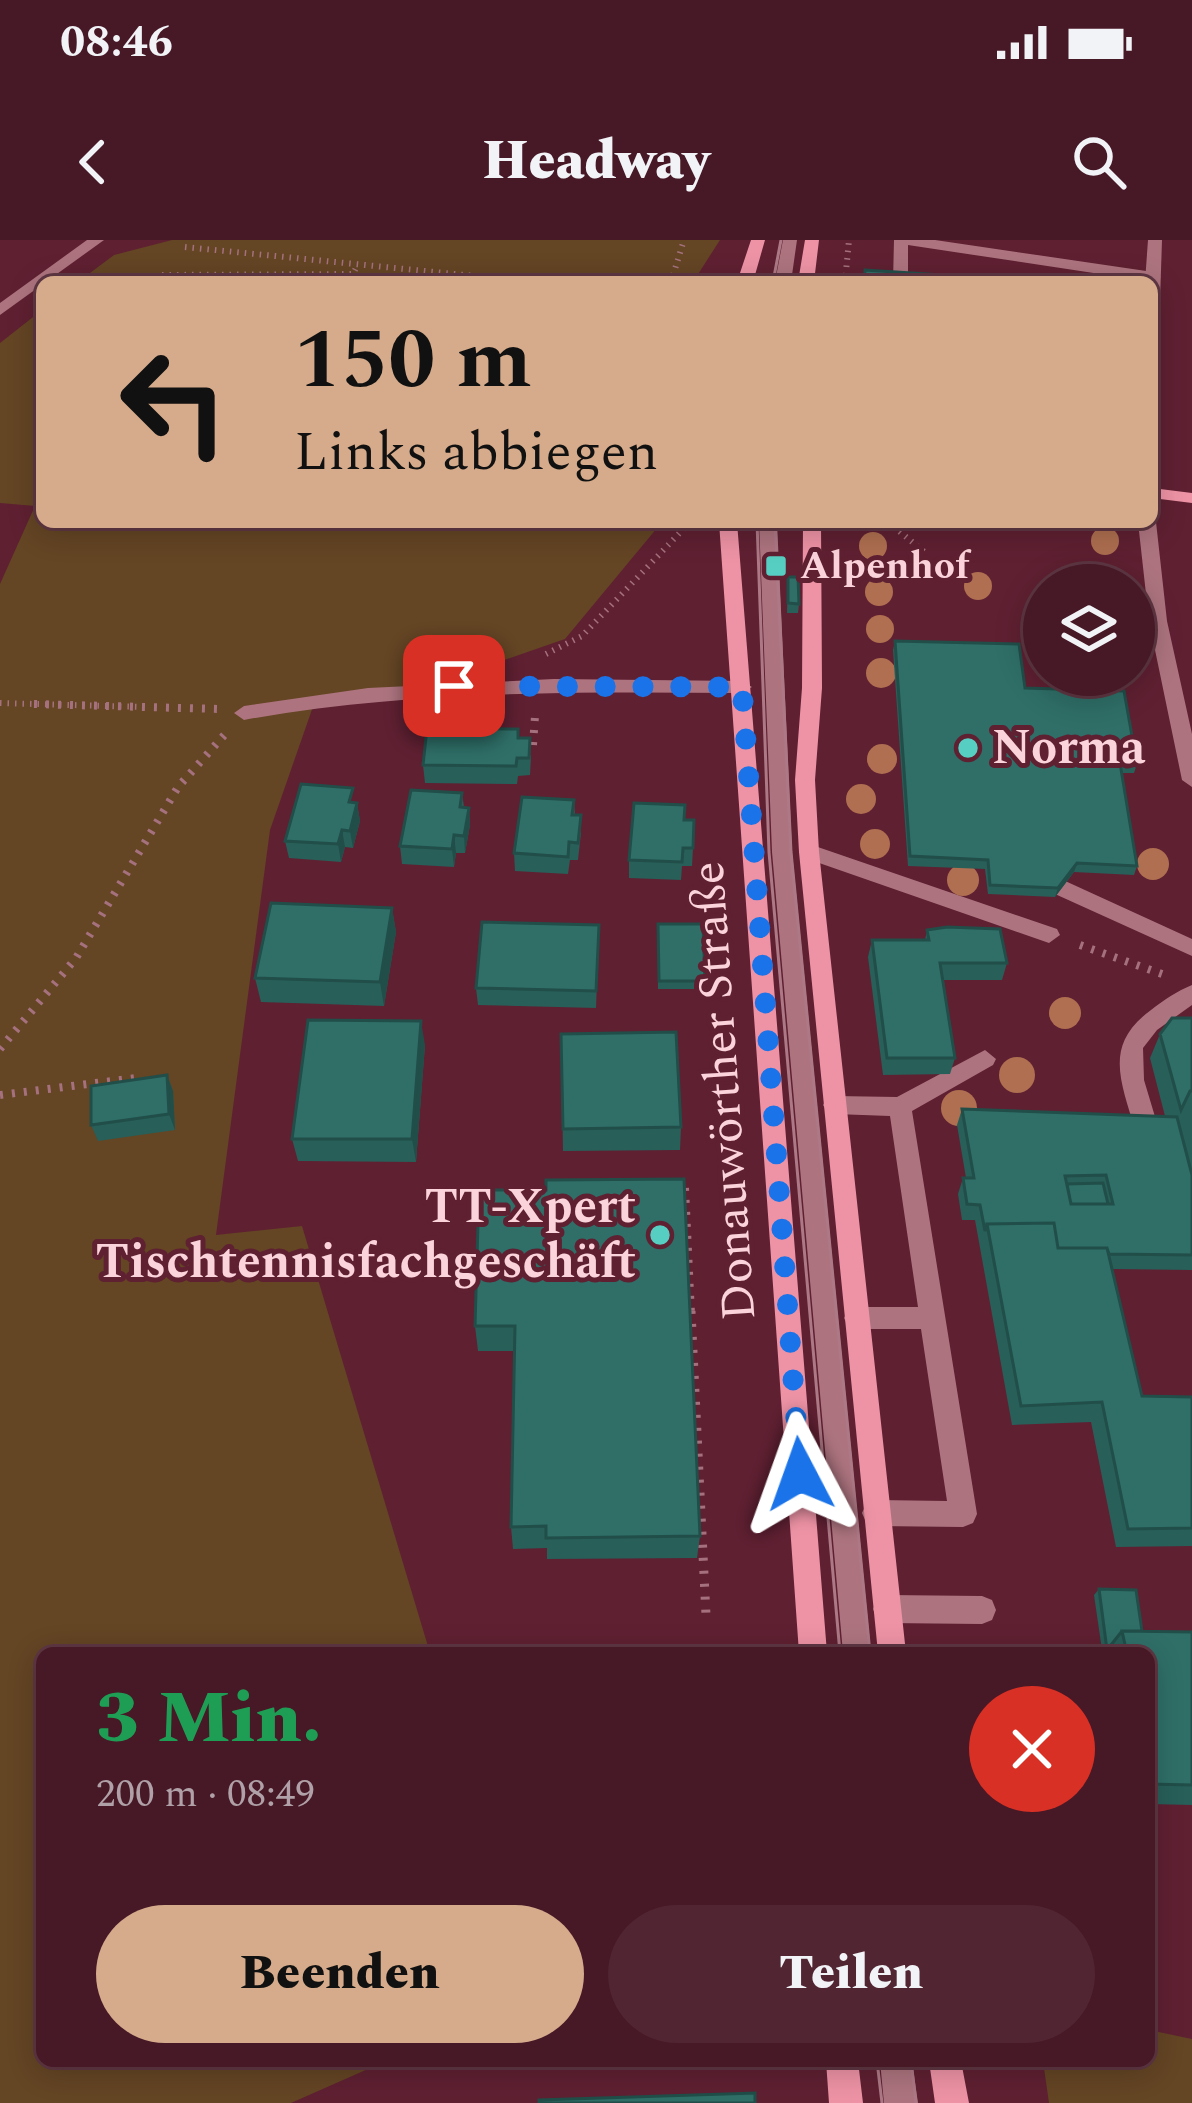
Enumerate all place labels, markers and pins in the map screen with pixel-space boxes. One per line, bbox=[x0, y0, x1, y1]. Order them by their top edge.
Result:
place label: Alpenhof bbox=[800, 537, 972, 596]
marker: Alpenhof bbox=[763, 553, 789, 579]
pin bbox=[403, 635, 505, 737]
place label: Norma bbox=[992, 712, 1146, 785]
marker: Norma bbox=[955, 735, 981, 761]
place label: TT-Xpert Tischtennisfachgeschäft bbox=[96, 1171, 636, 1299]
marker: TT-Xpert Tischtennisfachgeschäft bbox=[647, 1222, 673, 1248]

